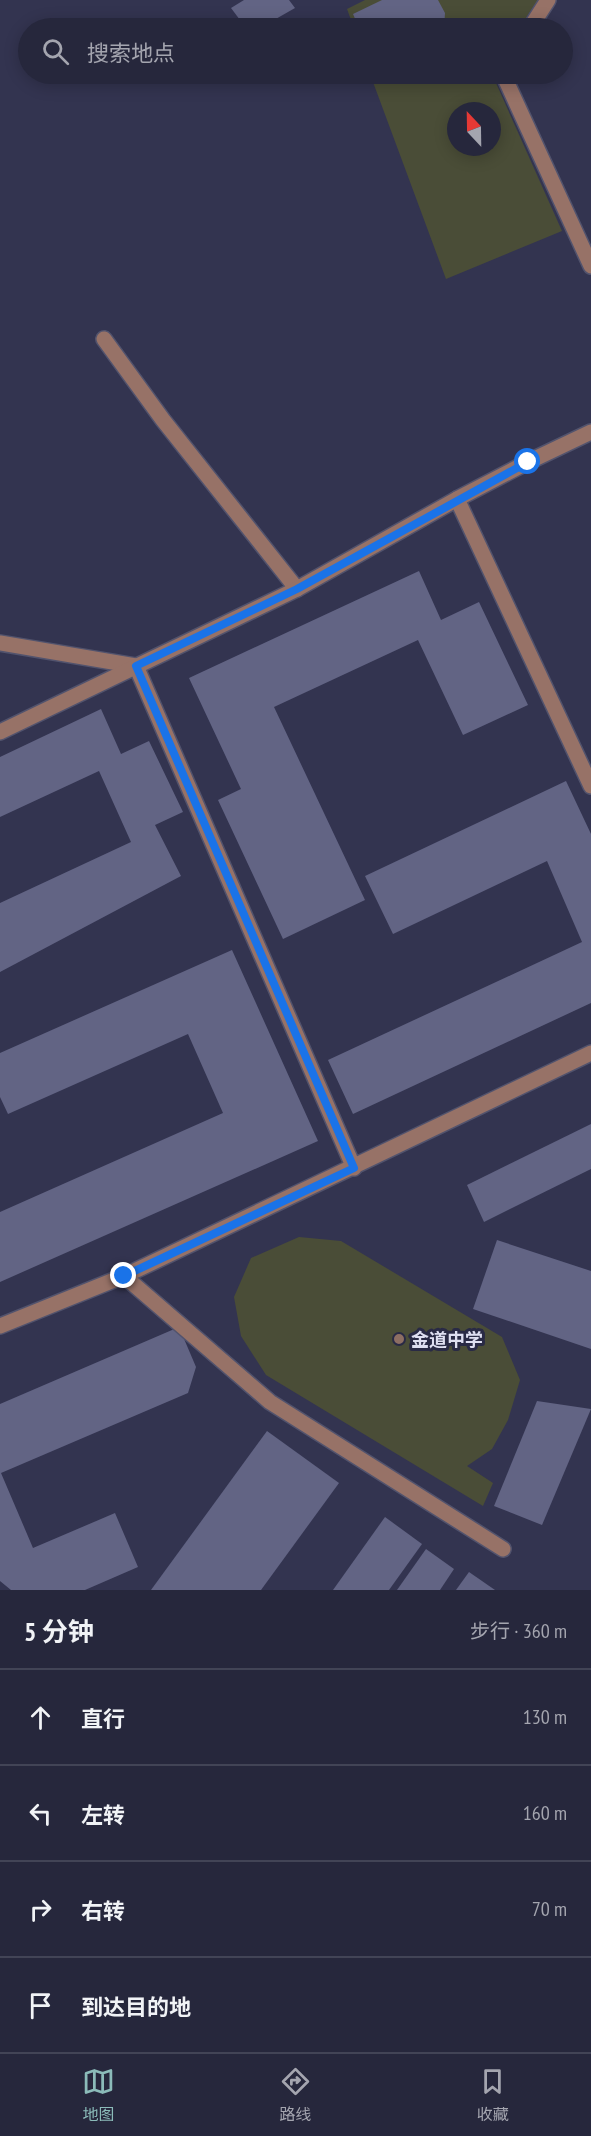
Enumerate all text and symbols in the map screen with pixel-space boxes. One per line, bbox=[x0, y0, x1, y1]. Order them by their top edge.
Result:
search box bbox=[18, 18, 573, 84]
icon: search bbox=[39, 35, 72, 68]
text: 搜索地点 bbox=[87, 39, 175, 67]
north arrow bbox=[447, 102, 501, 156]
route start bbox=[514, 448, 540, 474]
route end bbox=[110, 1262, 136, 1288]
place label: 金道中学 bbox=[411, 1328, 483, 1351]
marker: 金道中学 bbox=[392, 1332, 406, 1346]
text: 5 分钟 bbox=[24, 1615, 94, 1648]
text: 步行 · 360 m bbox=[470, 1618, 567, 1644]
icon: ahead bbox=[24, 1701, 57, 1734]
text: 130 m bbox=[523, 1704, 567, 1730]
text: 直行 bbox=[81, 1705, 125, 1733]
icon: left bbox=[24, 1797, 57, 1830]
text: 160 m bbox=[523, 1800, 567, 1826]
text: 左转 bbox=[81, 1801, 125, 1829]
icon: right bbox=[24, 1893, 57, 1926]
text: 70 m bbox=[532, 1896, 567, 1922]
text: 右转 bbox=[81, 1897, 125, 1925]
icon: arrive bbox=[24, 1989, 57, 2022]
text: 到达目的地 bbox=[81, 1993, 191, 2021]
tab: 地图 bbox=[82, 2065, 115, 2125]
tab: 路线 bbox=[279, 2065, 312, 2125]
tab: 收藏 bbox=[476, 2065, 509, 2125]

